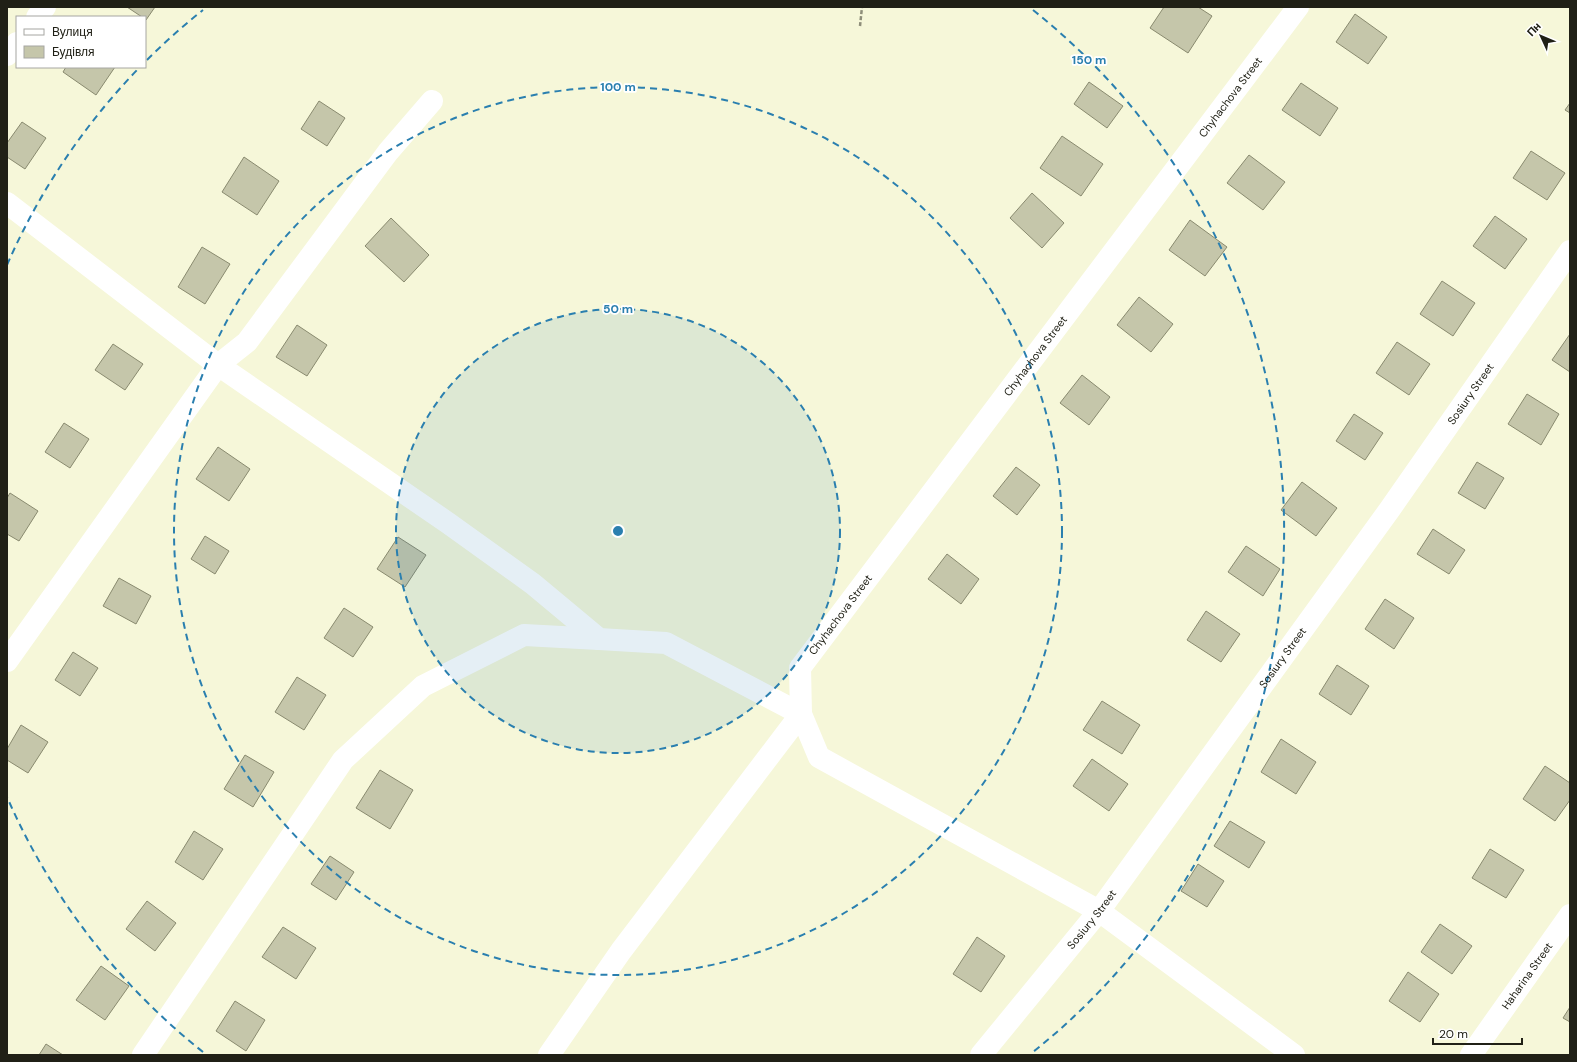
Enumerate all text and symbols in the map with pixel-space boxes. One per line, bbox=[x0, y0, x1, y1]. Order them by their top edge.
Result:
legend bbox=[16, 16, 146, 68]
north arrow bbox=[1521, 16, 1561, 56]
text: Пн bbox=[1524, 19, 1544, 39]
text: Вулиця bbox=[52, 24, 93, 40]
text: Будівля bbox=[52, 44, 94, 60]
text: 150 m bbox=[1072, 52, 1106, 68]
street label: Chyhachova Street bbox=[1195, 54, 1265, 140]
text: 100 m bbox=[600, 79, 636, 95]
text: 50 m bbox=[603, 301, 633, 317]
street label: Chyhachova Street bbox=[1000, 313, 1070, 399]
street label: Sosiury Street bbox=[1444, 360, 1497, 427]
centre of rings bbox=[611, 524, 625, 538]
street label: Chyhachova Street bbox=[805, 572, 875, 658]
street label: Sosiury Street bbox=[1256, 624, 1309, 691]
street label: Sosiury Street bbox=[1064, 887, 1119, 952]
street label: Haharina Street bbox=[1498, 940, 1556, 1012]
scale bar bbox=[1433, 1020, 1522, 1046]
text: 20 m bbox=[1439, 1026, 1468, 1042]

